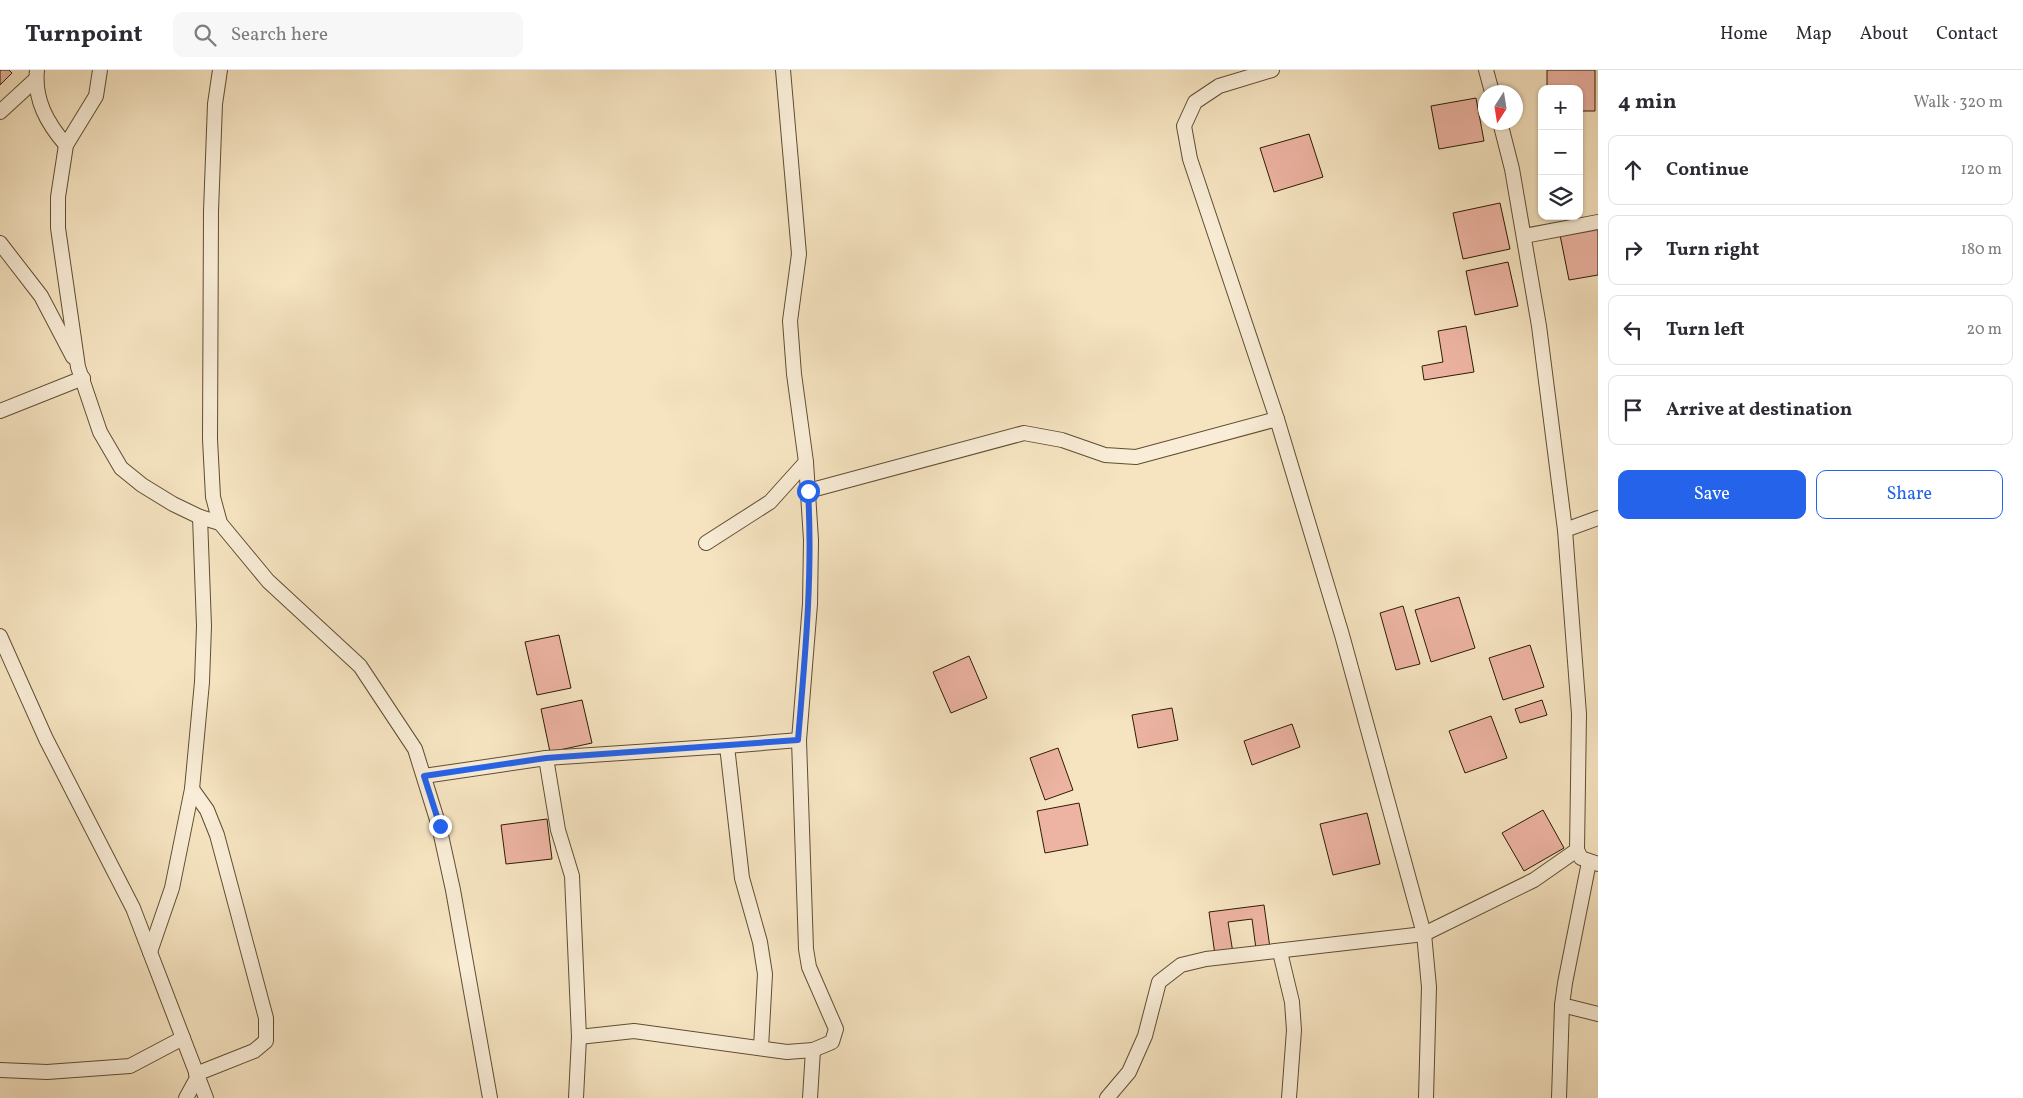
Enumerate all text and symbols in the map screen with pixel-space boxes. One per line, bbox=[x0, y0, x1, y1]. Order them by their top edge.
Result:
search box bbox=[173, 12, 523, 57]
text: Turnpoint bbox=[25, 18, 143, 52]
icon: search bbox=[191, 21, 219, 49]
text: Search here bbox=[231, 22, 328, 48]
text: Home bbox=[1720, 22, 1768, 47]
text: Map bbox=[1796, 22, 1832, 47]
text: About bbox=[1860, 22, 1908, 47]
text: Contact bbox=[1936, 22, 1998, 47]
north arrow bbox=[1478, 85, 1523, 130]
map controls bbox=[1538, 85, 1583, 220]
button: + bbox=[1538, 85, 1583, 130]
text: 4 min bbox=[1618, 88, 1677, 117]
text: Walk · 320 m bbox=[1913, 92, 2003, 114]
button: − bbox=[1538, 130, 1583, 175]
icon: ahead bbox=[1619, 156, 1647, 184]
text: Continue bbox=[1666, 157, 1749, 183]
text: 120 m bbox=[1960, 159, 2002, 181]
button: layers bbox=[1538, 175, 1583, 220]
icon: right bbox=[1619, 236, 1647, 264]
text: Turn right bbox=[1666, 237, 1759, 263]
text: 180 m bbox=[1961, 239, 2002, 261]
icon: left bbox=[1619, 316, 1647, 344]
text: Turn left bbox=[1666, 317, 1745, 343]
text: 20 m bbox=[1967, 319, 2002, 341]
icon: arrive bbox=[1619, 396, 1647, 424]
text: Arrive at destination bbox=[1666, 397, 1852, 423]
button: Save bbox=[1618, 470, 1806, 519]
button: Share bbox=[1816, 470, 2003, 519]
route start bbox=[797, 480, 820, 503]
route end bbox=[429, 815, 452, 838]

